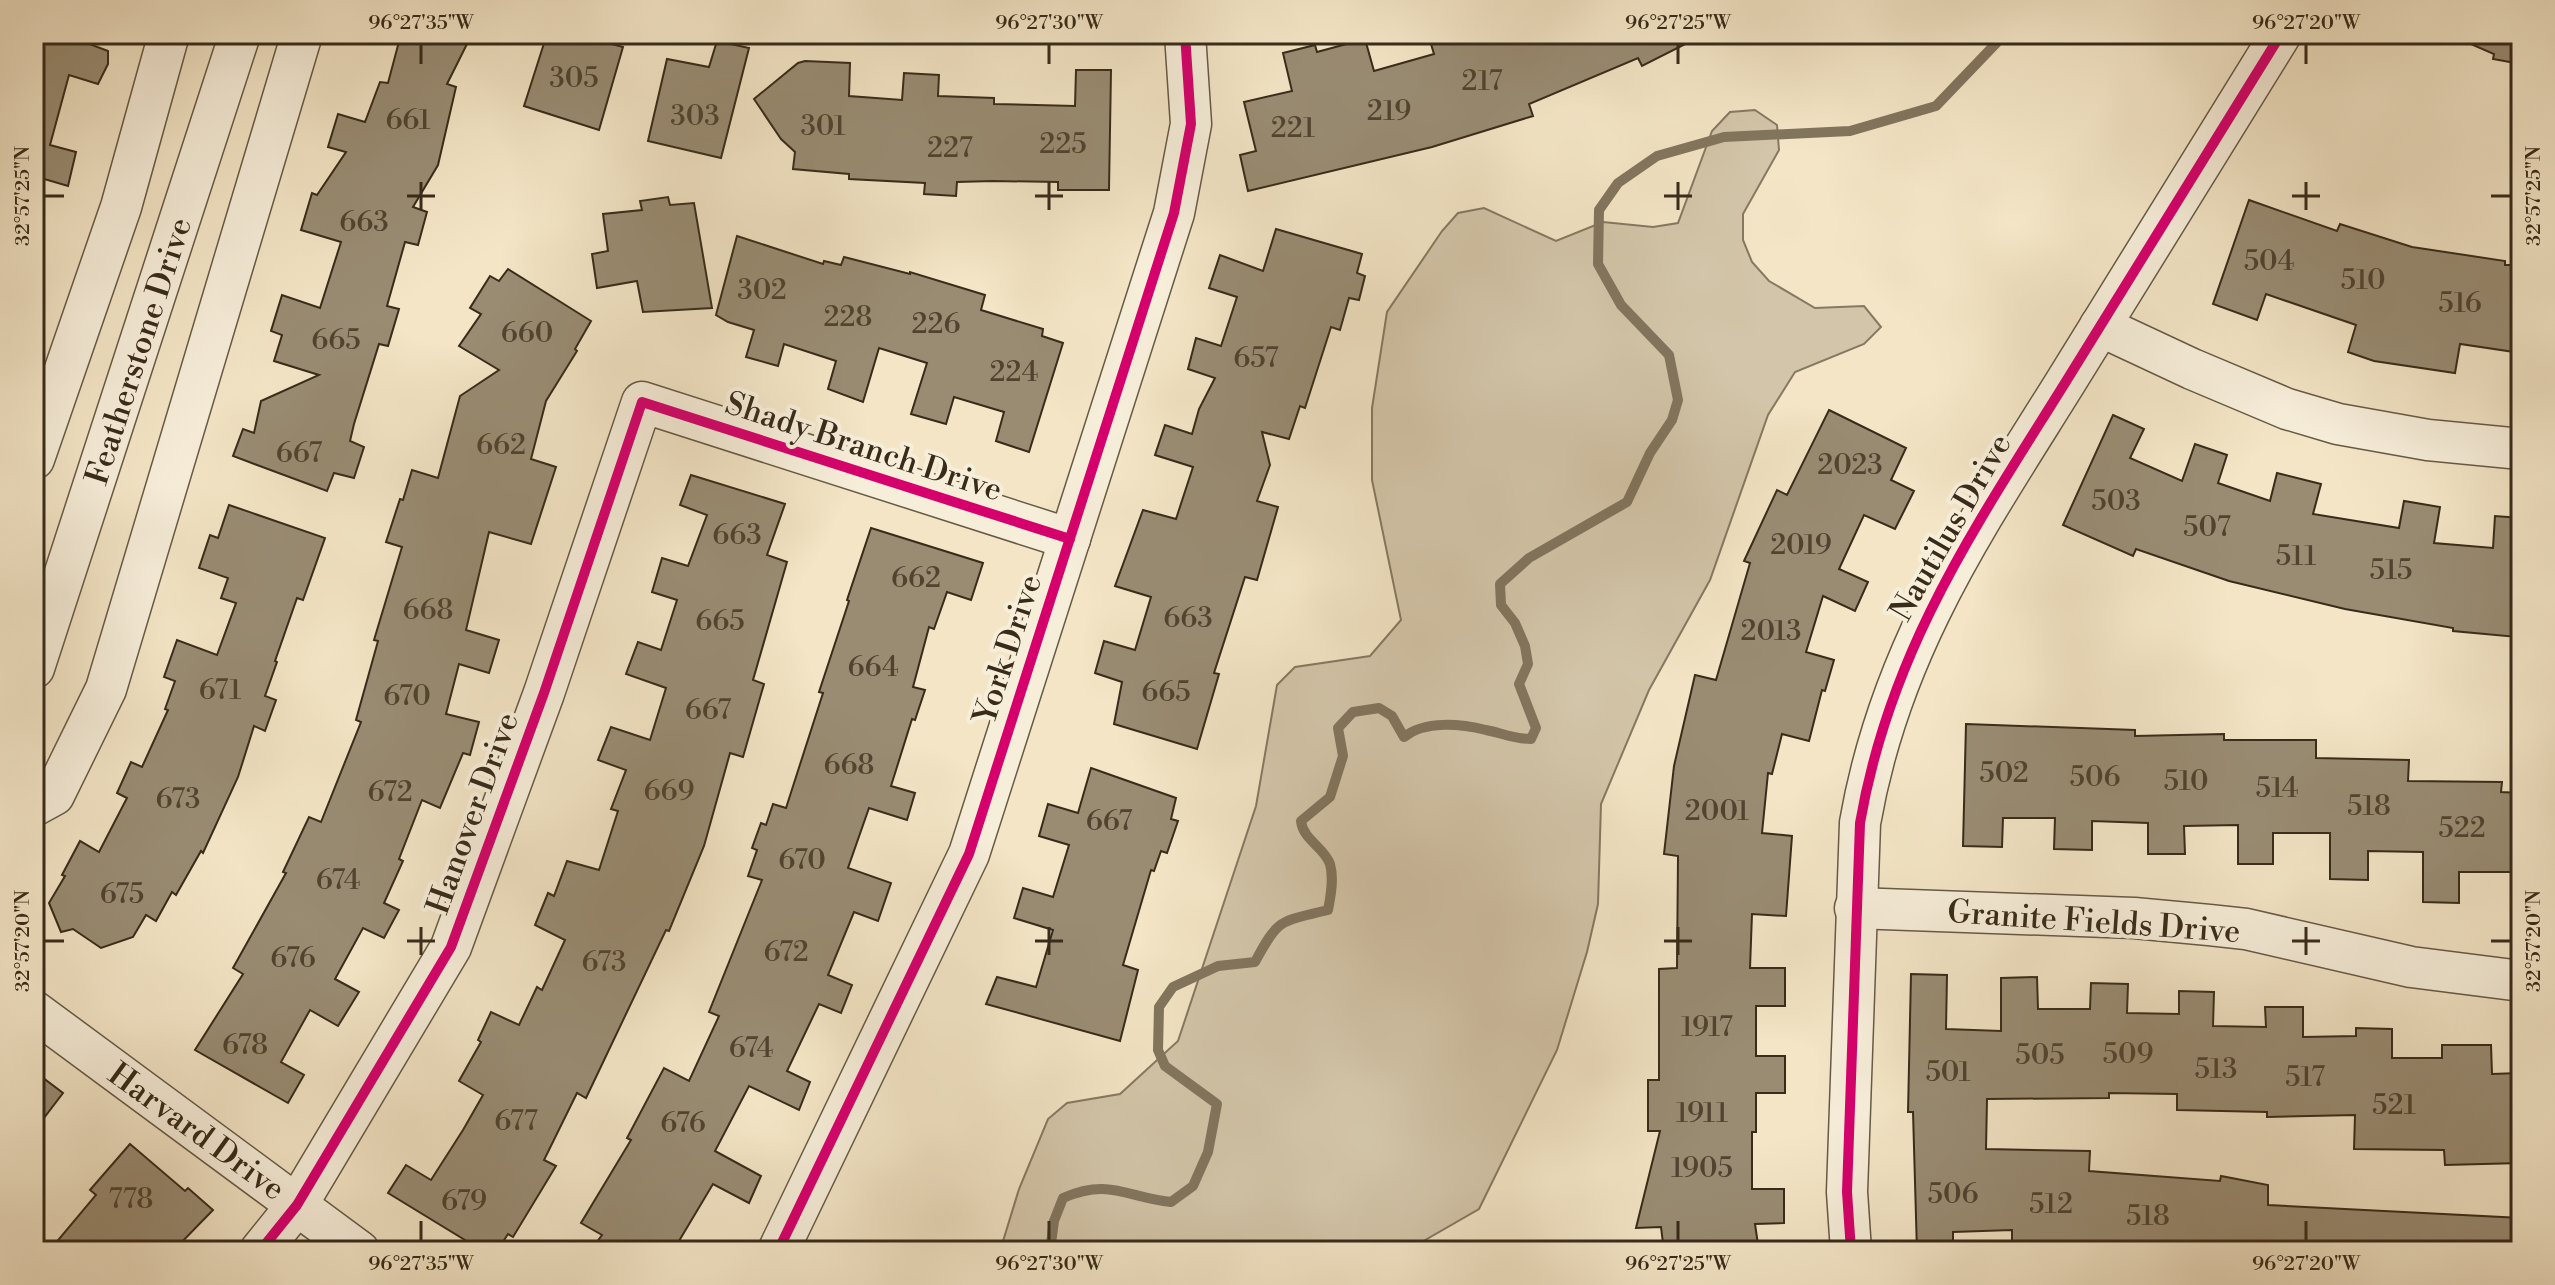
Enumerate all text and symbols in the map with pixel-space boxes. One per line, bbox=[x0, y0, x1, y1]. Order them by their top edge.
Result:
text: 96°27'35"W bbox=[368, 11, 475, 36]
text: 96°27'30"W bbox=[995, 11, 1104, 36]
text: 96°27'25"W bbox=[1625, 11, 1732, 36]
text: 96°27'20"W bbox=[2252, 11, 2361, 36]
house number: 305 bbox=[549, 61, 599, 96]
house number: 217 bbox=[1461, 64, 1503, 99]
house number: 219 bbox=[1367, 94, 1411, 129]
house number: 303 bbox=[670, 99, 720, 134]
house number: 661 bbox=[385, 103, 431, 138]
house number: 301 bbox=[800, 109, 846, 144]
house number: 221 bbox=[1271, 111, 1315, 146]
house number: 225 bbox=[1039, 127, 1087, 162]
house number: 227 bbox=[927, 131, 973, 166]
text: 32°57'25"N bbox=[11, 146, 36, 246]
text: 32°57'25"N bbox=[2522, 146, 2547, 246]
house number: 663 bbox=[339, 205, 389, 240]
street label: Featherstone Drive bbox=[77, 213, 201, 490]
house number: 504 bbox=[2244, 244, 2294, 279]
house number: 510 bbox=[2340, 263, 2386, 298]
house number: 302 bbox=[737, 273, 787, 308]
house number: 516 bbox=[2438, 286, 2482, 321]
house number: 228 bbox=[823, 300, 873, 335]
house number: 226 bbox=[912, 307, 960, 342]
house number: 660 bbox=[501, 316, 553, 351]
house number: 665 bbox=[311, 323, 361, 358]
house number: 657 bbox=[1233, 341, 1279, 376]
house number: 224 bbox=[990, 355, 1038, 390]
street label: Shady Branch Drive bbox=[720, 383, 1007, 511]
street label: Nautilus Drive bbox=[1881, 427, 2021, 628]
house number: 662 bbox=[476, 428, 526, 463]
house number: 667 bbox=[276, 436, 322, 471]
house number: 2023 bbox=[1817, 448, 1883, 483]
house number: 503 bbox=[2091, 484, 2141, 519]
house number: 507 bbox=[2183, 510, 2231, 545]
house number: 663 bbox=[712, 518, 762, 553]
house number: 2019 bbox=[1770, 528, 1832, 563]
house number: 511 bbox=[2276, 539, 2316, 574]
house number: 515 bbox=[2370, 553, 2412, 588]
house number: 662 bbox=[891, 561, 941, 596]
street label: York Drive bbox=[964, 570, 1051, 731]
house number: 668 bbox=[402, 593, 454, 628]
house number: 663 bbox=[1163, 601, 1213, 636]
house number: 665 bbox=[695, 604, 745, 639]
house number: 2013 bbox=[1740, 614, 1802, 649]
house number: 664 bbox=[847, 650, 899, 685]
house number: 671 bbox=[199, 673, 241, 708]
house number: 665 bbox=[1141, 675, 1191, 710]
house number: 670 bbox=[383, 679, 431, 714]
house number: 667 bbox=[685, 693, 731, 728]
street label: Hanover Drive bbox=[418, 707, 528, 920]
house number: 668 bbox=[823, 748, 875, 783]
house number: 502 bbox=[1979, 756, 2029, 791]
house number: 506 bbox=[2070, 760, 2121, 795]
house number: 510 bbox=[2163, 764, 2209, 799]
house number: 514 bbox=[2255, 771, 2299, 806]
house number: 669 bbox=[644, 774, 694, 809]
house number: 672 bbox=[367, 775, 413, 810]
house number: 673 bbox=[156, 782, 200, 817]
house number: 518 bbox=[2347, 789, 2391, 824]
house number: 2001 bbox=[1685, 794, 1749, 829]
house number: 667 bbox=[1086, 804, 1132, 839]
house number: 522 bbox=[2438, 811, 2486, 846]
house number: 670 bbox=[778, 843, 826, 878]
house number: 674 bbox=[316, 863, 360, 898]
house number: 675 bbox=[100, 877, 144, 912]
text: 32°57'20"N bbox=[11, 890, 36, 992]
text: 32°57'20"N bbox=[2522, 890, 2547, 992]
street label: Granite Fields Drive bbox=[1946, 892, 2242, 952]
house number: 672 bbox=[763, 935, 809, 970]
house number: 676 bbox=[270, 941, 316, 976]
house number: 673 bbox=[582, 945, 626, 980]
house number: 1917 bbox=[1681, 1010, 1733, 1045]
house number: 678 bbox=[222, 1028, 268, 1063]
house number: 674 bbox=[729, 1031, 773, 1066]
house number: 509 bbox=[2103, 1037, 2153, 1072]
house number: 505 bbox=[2015, 1038, 2065, 1073]
house number: 513 bbox=[2195, 1052, 2237, 1087]
street label: Harvard Drive bbox=[100, 1054, 293, 1209]
house number: 501 bbox=[1925, 1055, 1971, 1090]
house number: 517 bbox=[2285, 1060, 2325, 1095]
house number: 521 bbox=[2372, 1088, 2416, 1123]
house number: 1911 bbox=[1676, 1096, 1728, 1131]
house number: 677 bbox=[494, 1104, 538, 1139]
house number: 676 bbox=[660, 1106, 706, 1141]
house number: 1905 bbox=[1671, 1151, 1733, 1186]
house number: 506 bbox=[1928, 1177, 1979, 1212]
house number: 778 bbox=[109, 1182, 153, 1217]
house number: 679 bbox=[441, 1184, 487, 1219]
house number: 512 bbox=[2029, 1187, 2073, 1222]
house number: 518 bbox=[2126, 1199, 2170, 1234]
text: 96°27'35"W bbox=[368, 1252, 475, 1277]
text: 96°27'30"W bbox=[995, 1252, 1104, 1277]
text: 96°27'25"W bbox=[1625, 1252, 1732, 1277]
text: 96°27'20"W bbox=[2252, 1252, 2361, 1277]

